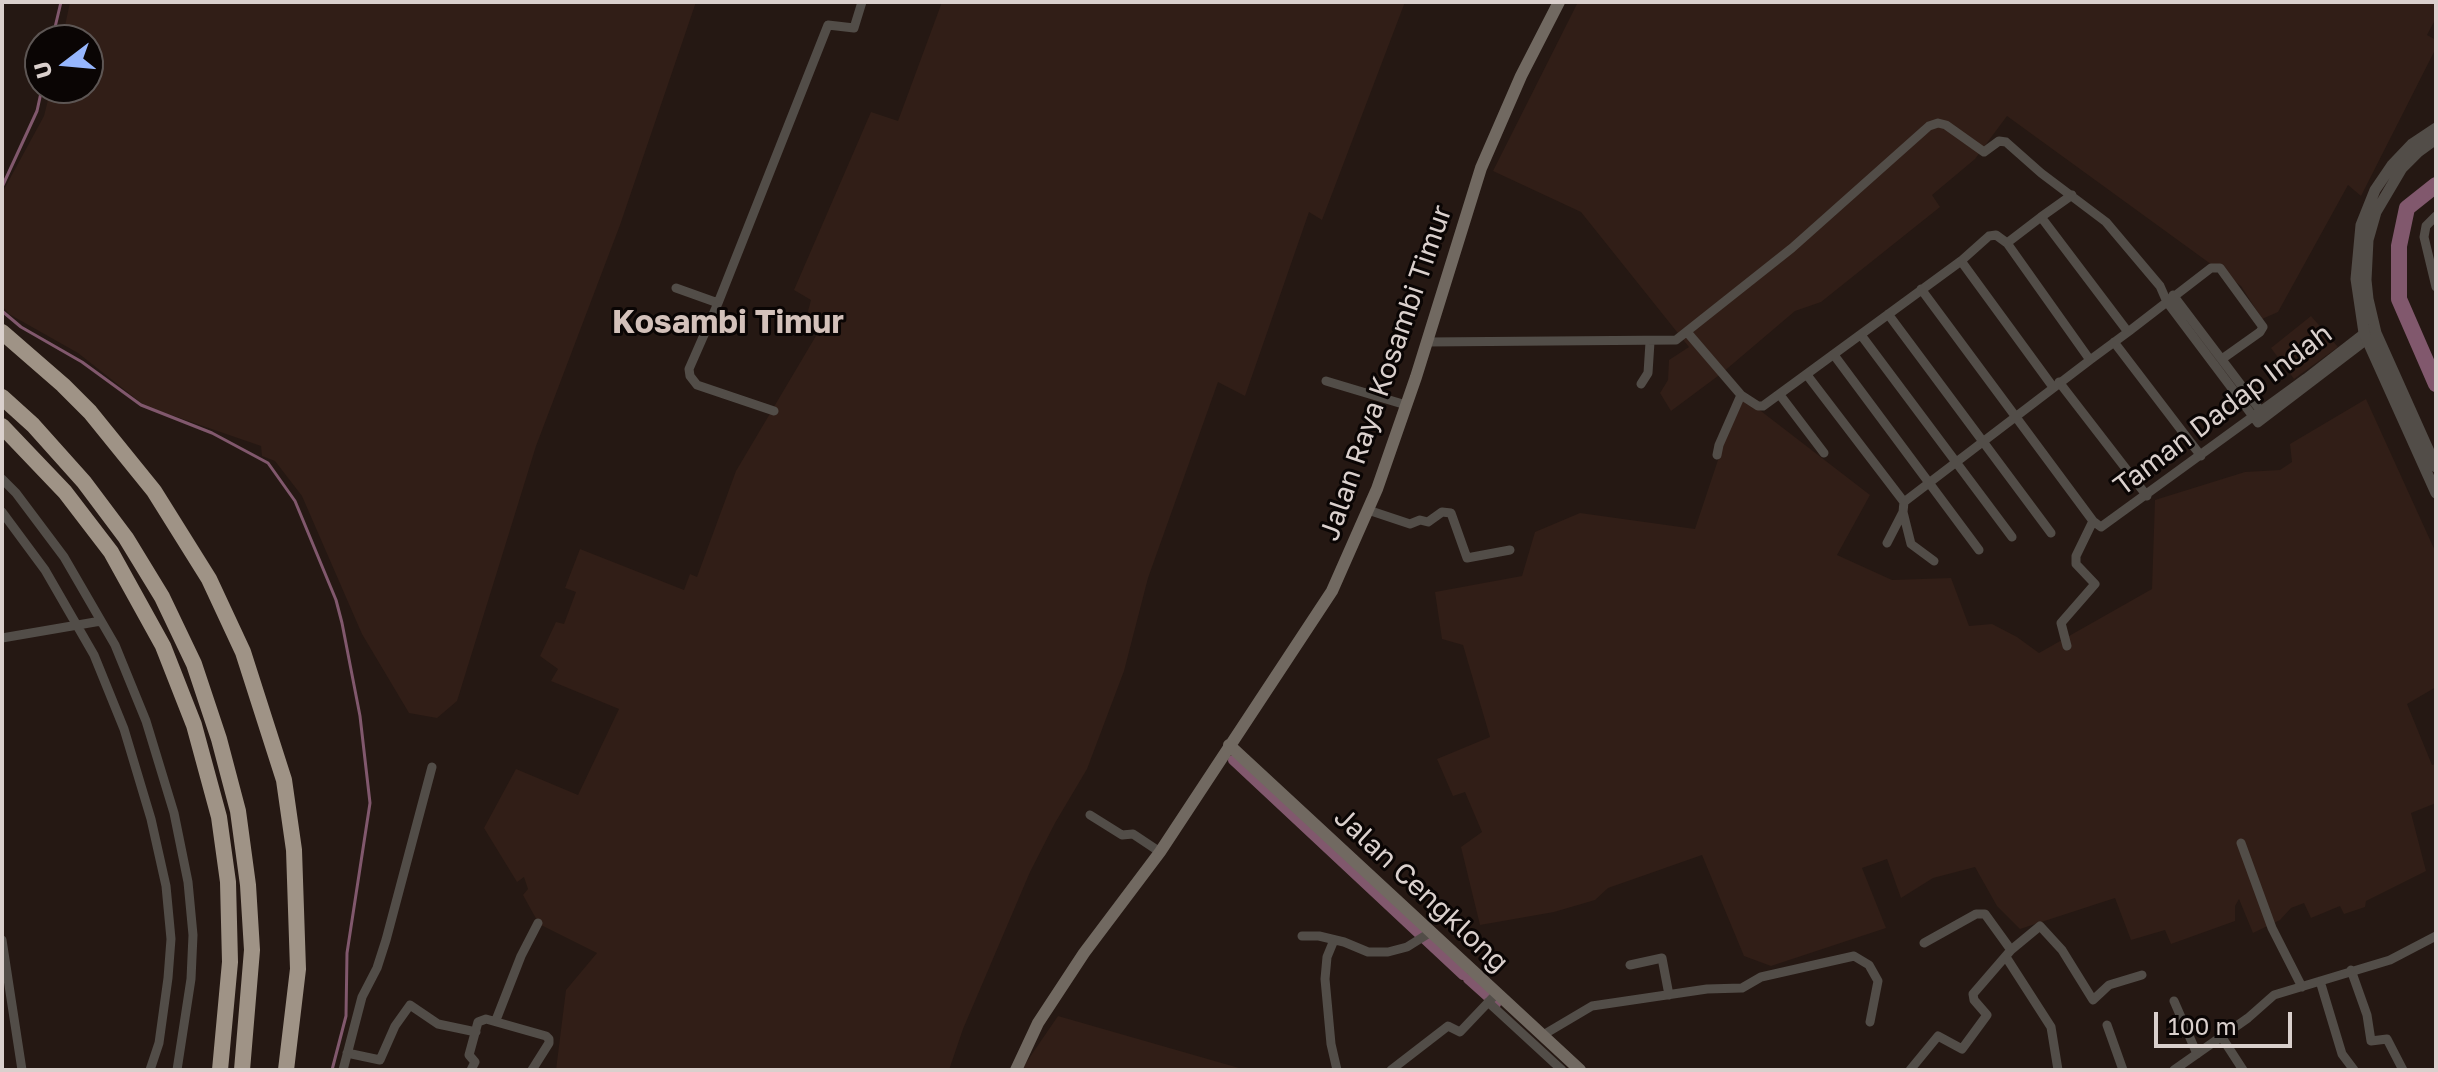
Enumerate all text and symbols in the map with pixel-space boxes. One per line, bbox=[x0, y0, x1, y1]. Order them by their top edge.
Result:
north arrow bbox=[24, 24, 104, 104]
text: U bbox=[27, 59, 58, 82]
street label: Jalan Raya Kosambi Timur bbox=[1313, 201, 1459, 545]
district label: Kosambi Timur bbox=[612, 304, 844, 342]
street label: Taman Dadap Indah bbox=[2107, 317, 2339, 503]
street label: Jalan Cengklong bbox=[1327, 801, 1515, 979]
scale bar bbox=[2158, 996, 2296, 1046]
text: 100 m bbox=[2168, 1011, 2237, 1040]

